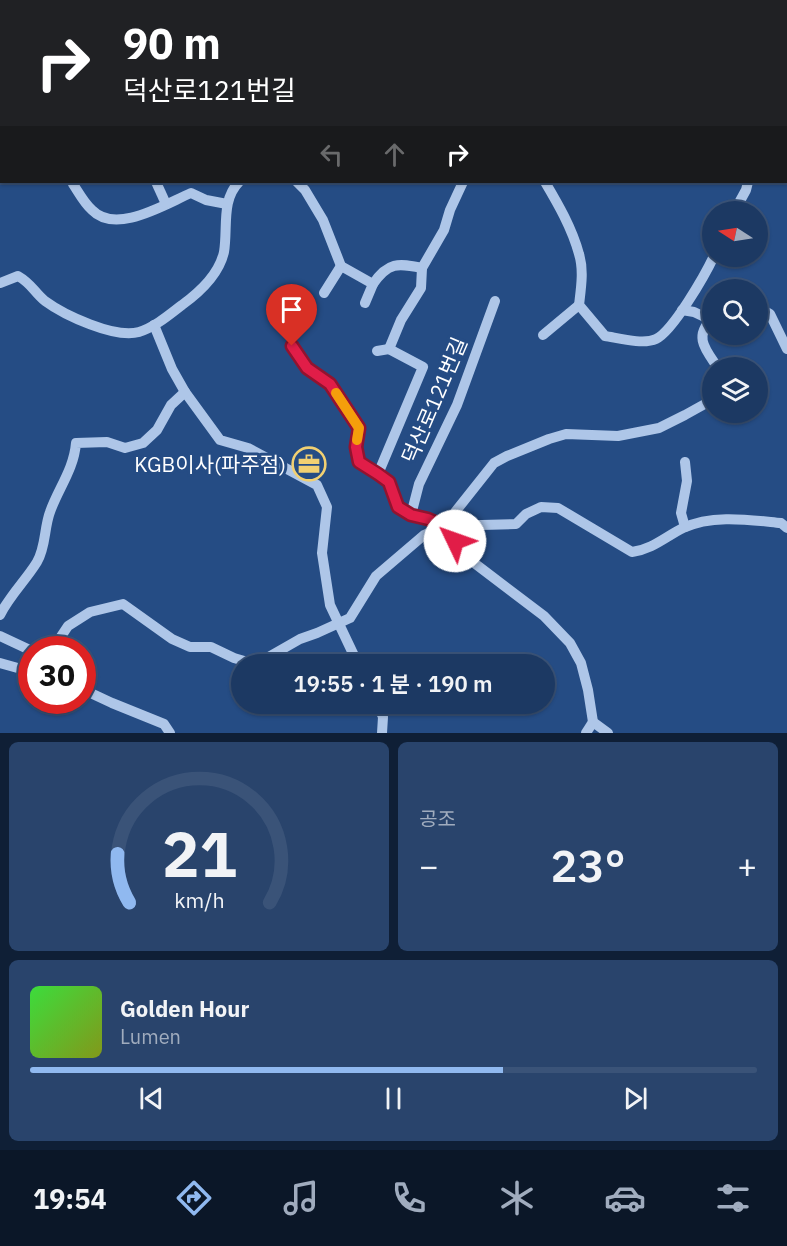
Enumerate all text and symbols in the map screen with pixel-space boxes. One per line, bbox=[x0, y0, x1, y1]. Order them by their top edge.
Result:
text: 90 m bbox=[123, 16, 221, 71]
icon: right bbox=[24, 24, 102, 102]
text: 덕산로121번길 bbox=[123, 72, 296, 107]
icon: left bbox=[315, 138, 348, 171]
icon: ahead bbox=[378, 138, 411, 171]
icon: right bbox=[441, 138, 474, 171]
north arrow bbox=[702, 201, 768, 267]
map controls bbox=[702, 201, 768, 423]
button: search bbox=[702, 279, 768, 345]
pin bbox=[266, 284, 317, 346]
icon: arrive bbox=[275, 293, 308, 326]
street label: 덕산로121번길 bbox=[395, 333, 473, 467]
button: layers bbox=[702, 357, 768, 423]
office icon: KGB이사(파주점) bbox=[291, 446, 327, 482]
place label: KGB이사(파주점) bbox=[134, 450, 286, 478]
position arrow bbox=[423, 509, 487, 573]
speed limit sign: 30 bbox=[18, 636, 96, 714]
text: 19:55 · 1 분 · 190 m bbox=[294, 669, 492, 698]
text: 공조 bbox=[419, 805, 456, 832]
text: 21 bbox=[162, 813, 236, 894]
text: 23° bbox=[550, 836, 626, 894]
text: − bbox=[419, 844, 439, 887]
text: + bbox=[737, 844, 757, 887]
text: km/h bbox=[174, 887, 224, 915]
text: Golden Hour bbox=[120, 994, 249, 1023]
text: Lumen bbox=[120, 1023, 181, 1050]
icon: previous bbox=[135, 1082, 168, 1115]
icon: pause bbox=[377, 1082, 410, 1115]
icon: next bbox=[619, 1082, 652, 1115]
icon: directions bbox=[173, 1177, 215, 1219]
icon: music bbox=[280, 1177, 322, 1219]
icon: phone bbox=[388, 1177, 430, 1219]
icon: climate bbox=[496, 1177, 538, 1219]
icon: car bbox=[604, 1177, 646, 1219]
icon: filters bbox=[712, 1177, 754, 1219]
text: 19:54 bbox=[33, 1181, 107, 1216]

